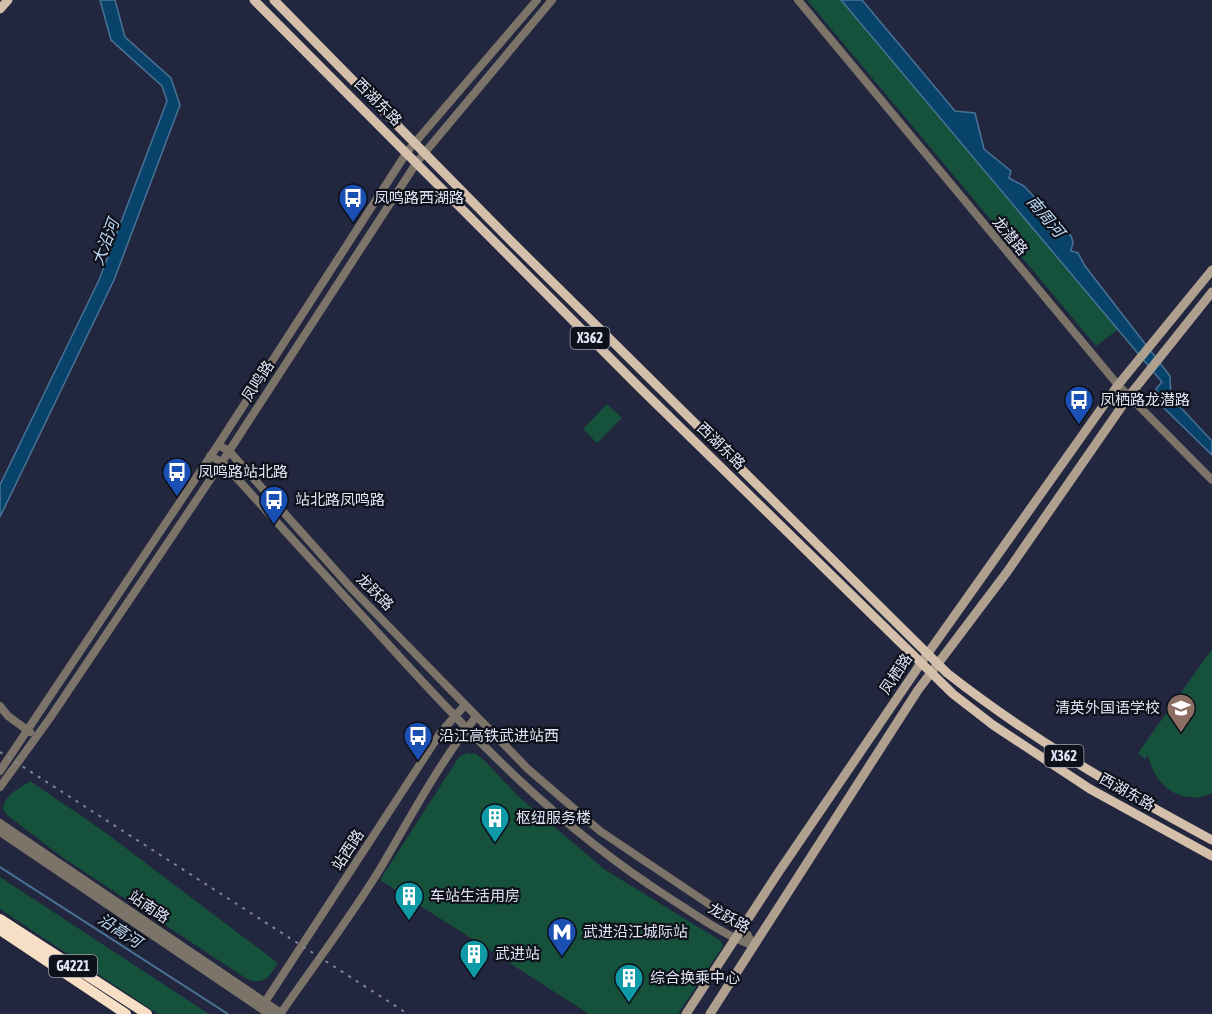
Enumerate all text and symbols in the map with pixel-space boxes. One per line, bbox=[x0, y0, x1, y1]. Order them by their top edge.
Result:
street label: 西湖东路 bbox=[351, 74, 406, 129]
bus stop icon: 凤鸣路西湖路 bbox=[337, 182, 369, 224]
place label: 凤鸣路西湖路 bbox=[374, 189, 464, 206]
water label: 南周河 bbox=[1024, 192, 1070, 242]
street label: 龙潜路 bbox=[989, 213, 1031, 258]
water label: 大沿河 bbox=[88, 214, 123, 268]
road number: X362 bbox=[570, 327, 610, 349]
street label: 凤鸣路 bbox=[238, 357, 277, 404]
bus stop icon: 凤栖路龙潜路 bbox=[1063, 384, 1095, 426]
place label: 凤栖路龙潜路 bbox=[1100, 391, 1190, 408]
street label: 西湖东路 bbox=[694, 419, 749, 473]
bus stop icon: 凤鸣路站北路 bbox=[161, 456, 193, 498]
place label: 凤鸣路站北路 bbox=[198, 463, 288, 480]
bus stop icon: 站北路凤鸣路 bbox=[258, 484, 290, 526]
place label: 站北路凤鸣路 bbox=[295, 491, 385, 508]
street label: 龙跃路 bbox=[353, 570, 397, 614]
street label: 凤栖路 bbox=[876, 650, 915, 697]
school or university icon: 清英外国语学校 bbox=[1165, 692, 1197, 734]
place label: 清英外国语学校 bbox=[1055, 699, 1160, 716]
bus stop icon: 沿江高铁武进站西 bbox=[402, 720, 434, 762]
place label: 沿江高铁武进站西 bbox=[439, 727, 559, 744]
road number: X362 bbox=[1044, 745, 1084, 767]
street label: 西湖东路 bbox=[1097, 770, 1158, 814]
building icon: 枢纽服务楼 bbox=[479, 802, 511, 844]
place label: 枢纽服务楼 bbox=[516, 809, 591, 826]
street label: 站西路 bbox=[328, 826, 367, 873]
building icon: 车站生活用房 bbox=[393, 880, 425, 922]
street label: 站南路 bbox=[126, 887, 173, 926]
place label: 车站生活用房 bbox=[430, 887, 520, 904]
street label: 龙跃路 bbox=[705, 899, 753, 936]
water label: 沿高河 bbox=[95, 909, 148, 952]
metro station icon: 武进沿江城际站 bbox=[546, 916, 578, 958]
place label: 武进沿江城际站 bbox=[583, 923, 688, 940]
building icon: 武进站 bbox=[458, 938, 490, 980]
place label: 武进站 bbox=[495, 945, 540, 962]
road number: G4221 bbox=[49, 955, 97, 977]
building icon: 综合换乘中心 bbox=[613, 962, 645, 1004]
place label: 综合换乘中心 bbox=[650, 969, 740, 986]

